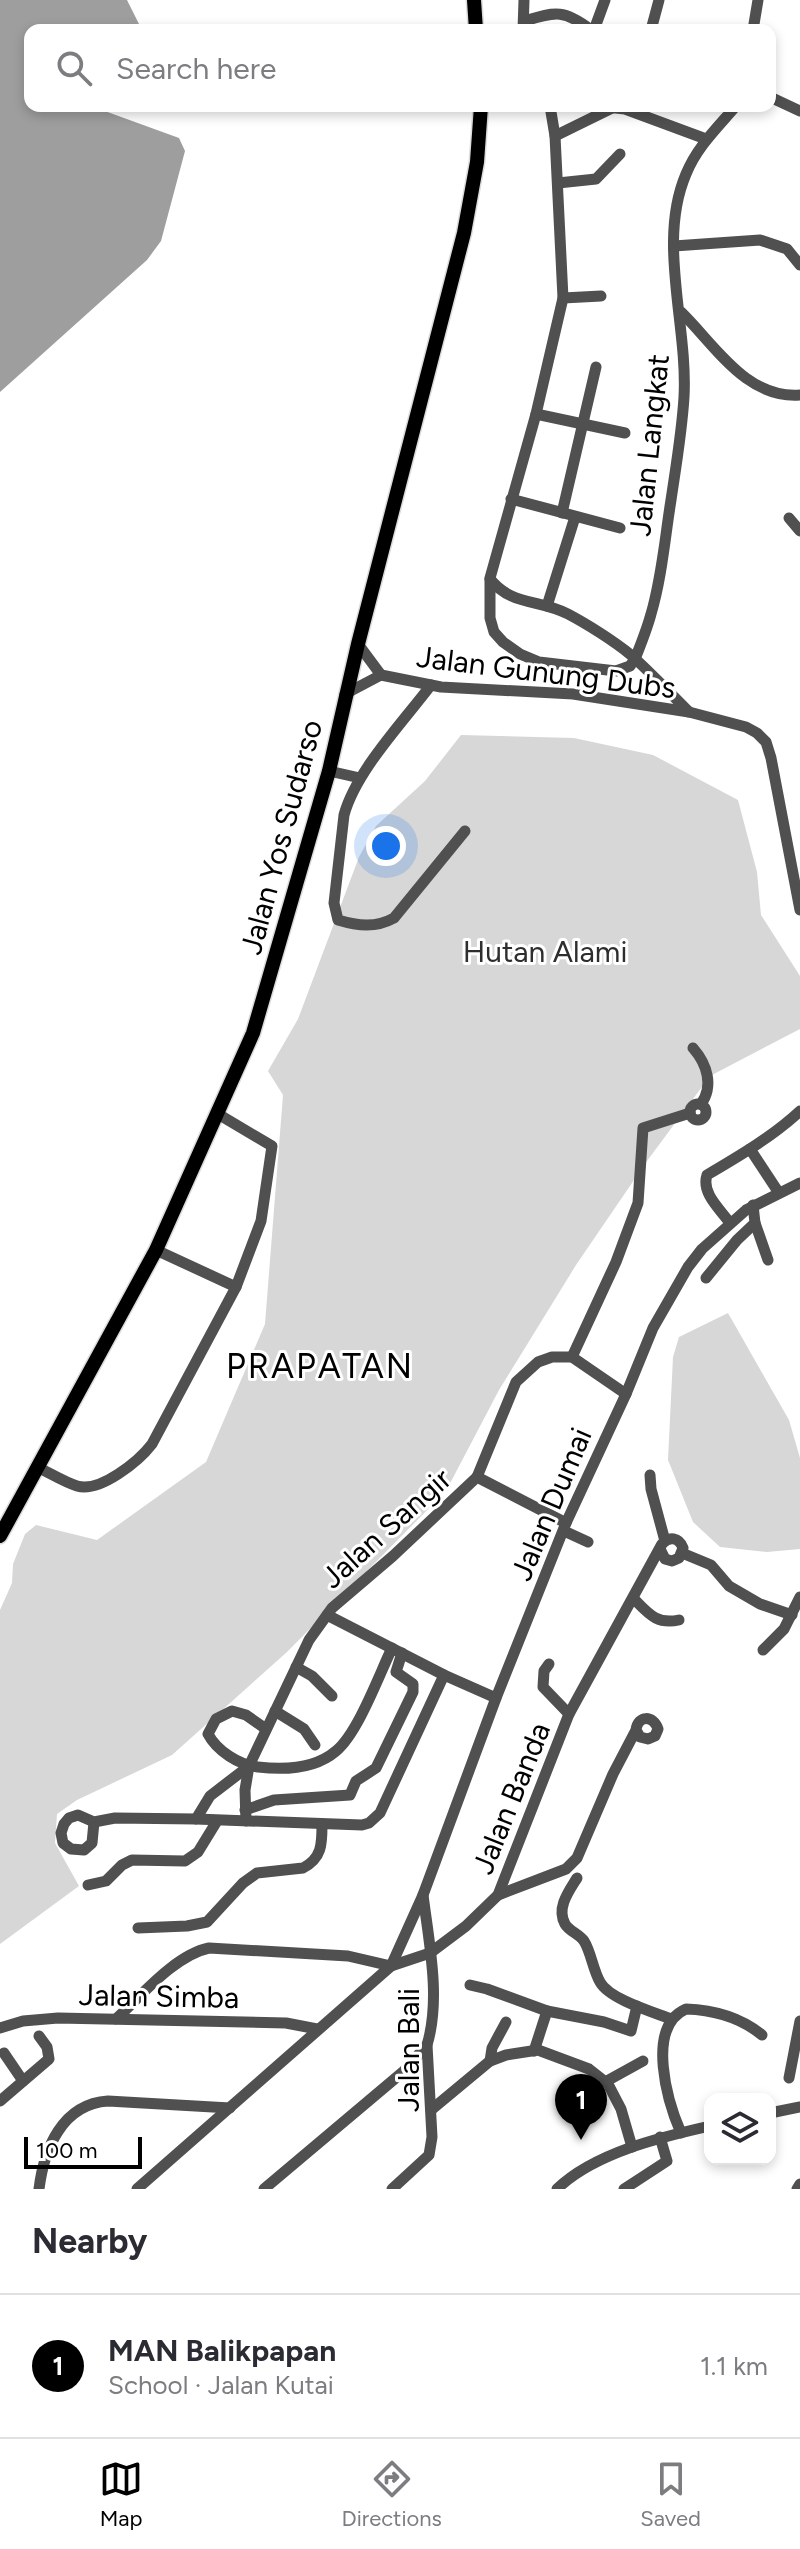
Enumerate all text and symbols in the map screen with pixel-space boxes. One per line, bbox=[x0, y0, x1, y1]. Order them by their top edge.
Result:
search box bbox=[24, 24, 776, 112]
icon: search bbox=[52, 46, 96, 90]
text: Search here bbox=[116, 50, 276, 87]
street label: Jalan Langkat bbox=[621, 352, 677, 538]
street label: Jalan Gunung Dubs bbox=[414, 638, 678, 706]
street label: Jalan Yos Sudarso bbox=[232, 716, 330, 958]
your location bbox=[366, 826, 406, 866]
park label: Hutan Alami bbox=[463, 933, 627, 970]
district label: PRAPATAN bbox=[226, 1346, 414, 1387]
street label: Jalan Dumai bbox=[502, 1422, 600, 1586]
street label: Jalan Sangir bbox=[313, 1460, 459, 1596]
street label: Jalan Banda bbox=[464, 1717, 558, 1879]
street label: Jalan Simba bbox=[78, 1976, 240, 2016]
street label: Jalan Bali bbox=[390, 1988, 427, 2112]
pin: 1 bbox=[555, 2074, 607, 2140]
map controls bbox=[704, 2093, 776, 2165]
button: layers bbox=[704, 2093, 776, 2165]
scale bar bbox=[24, 2133, 142, 2169]
text: 100 m bbox=[36, 2137, 97, 2164]
text: Nearby bbox=[32, 2221, 147, 2262]
text: MAN Balikpapan bbox=[108, 2332, 336, 2369]
text: 1 bbox=[53, 2350, 63, 2382]
text: 1.1 km bbox=[700, 2350, 768, 2382]
text: School · Jalan Kutai bbox=[108, 2369, 334, 2401]
tab: Map bbox=[99, 2457, 143, 2532]
tab: Directions bbox=[342, 2457, 442, 2532]
tab: Saved bbox=[640, 2457, 701, 2532]

